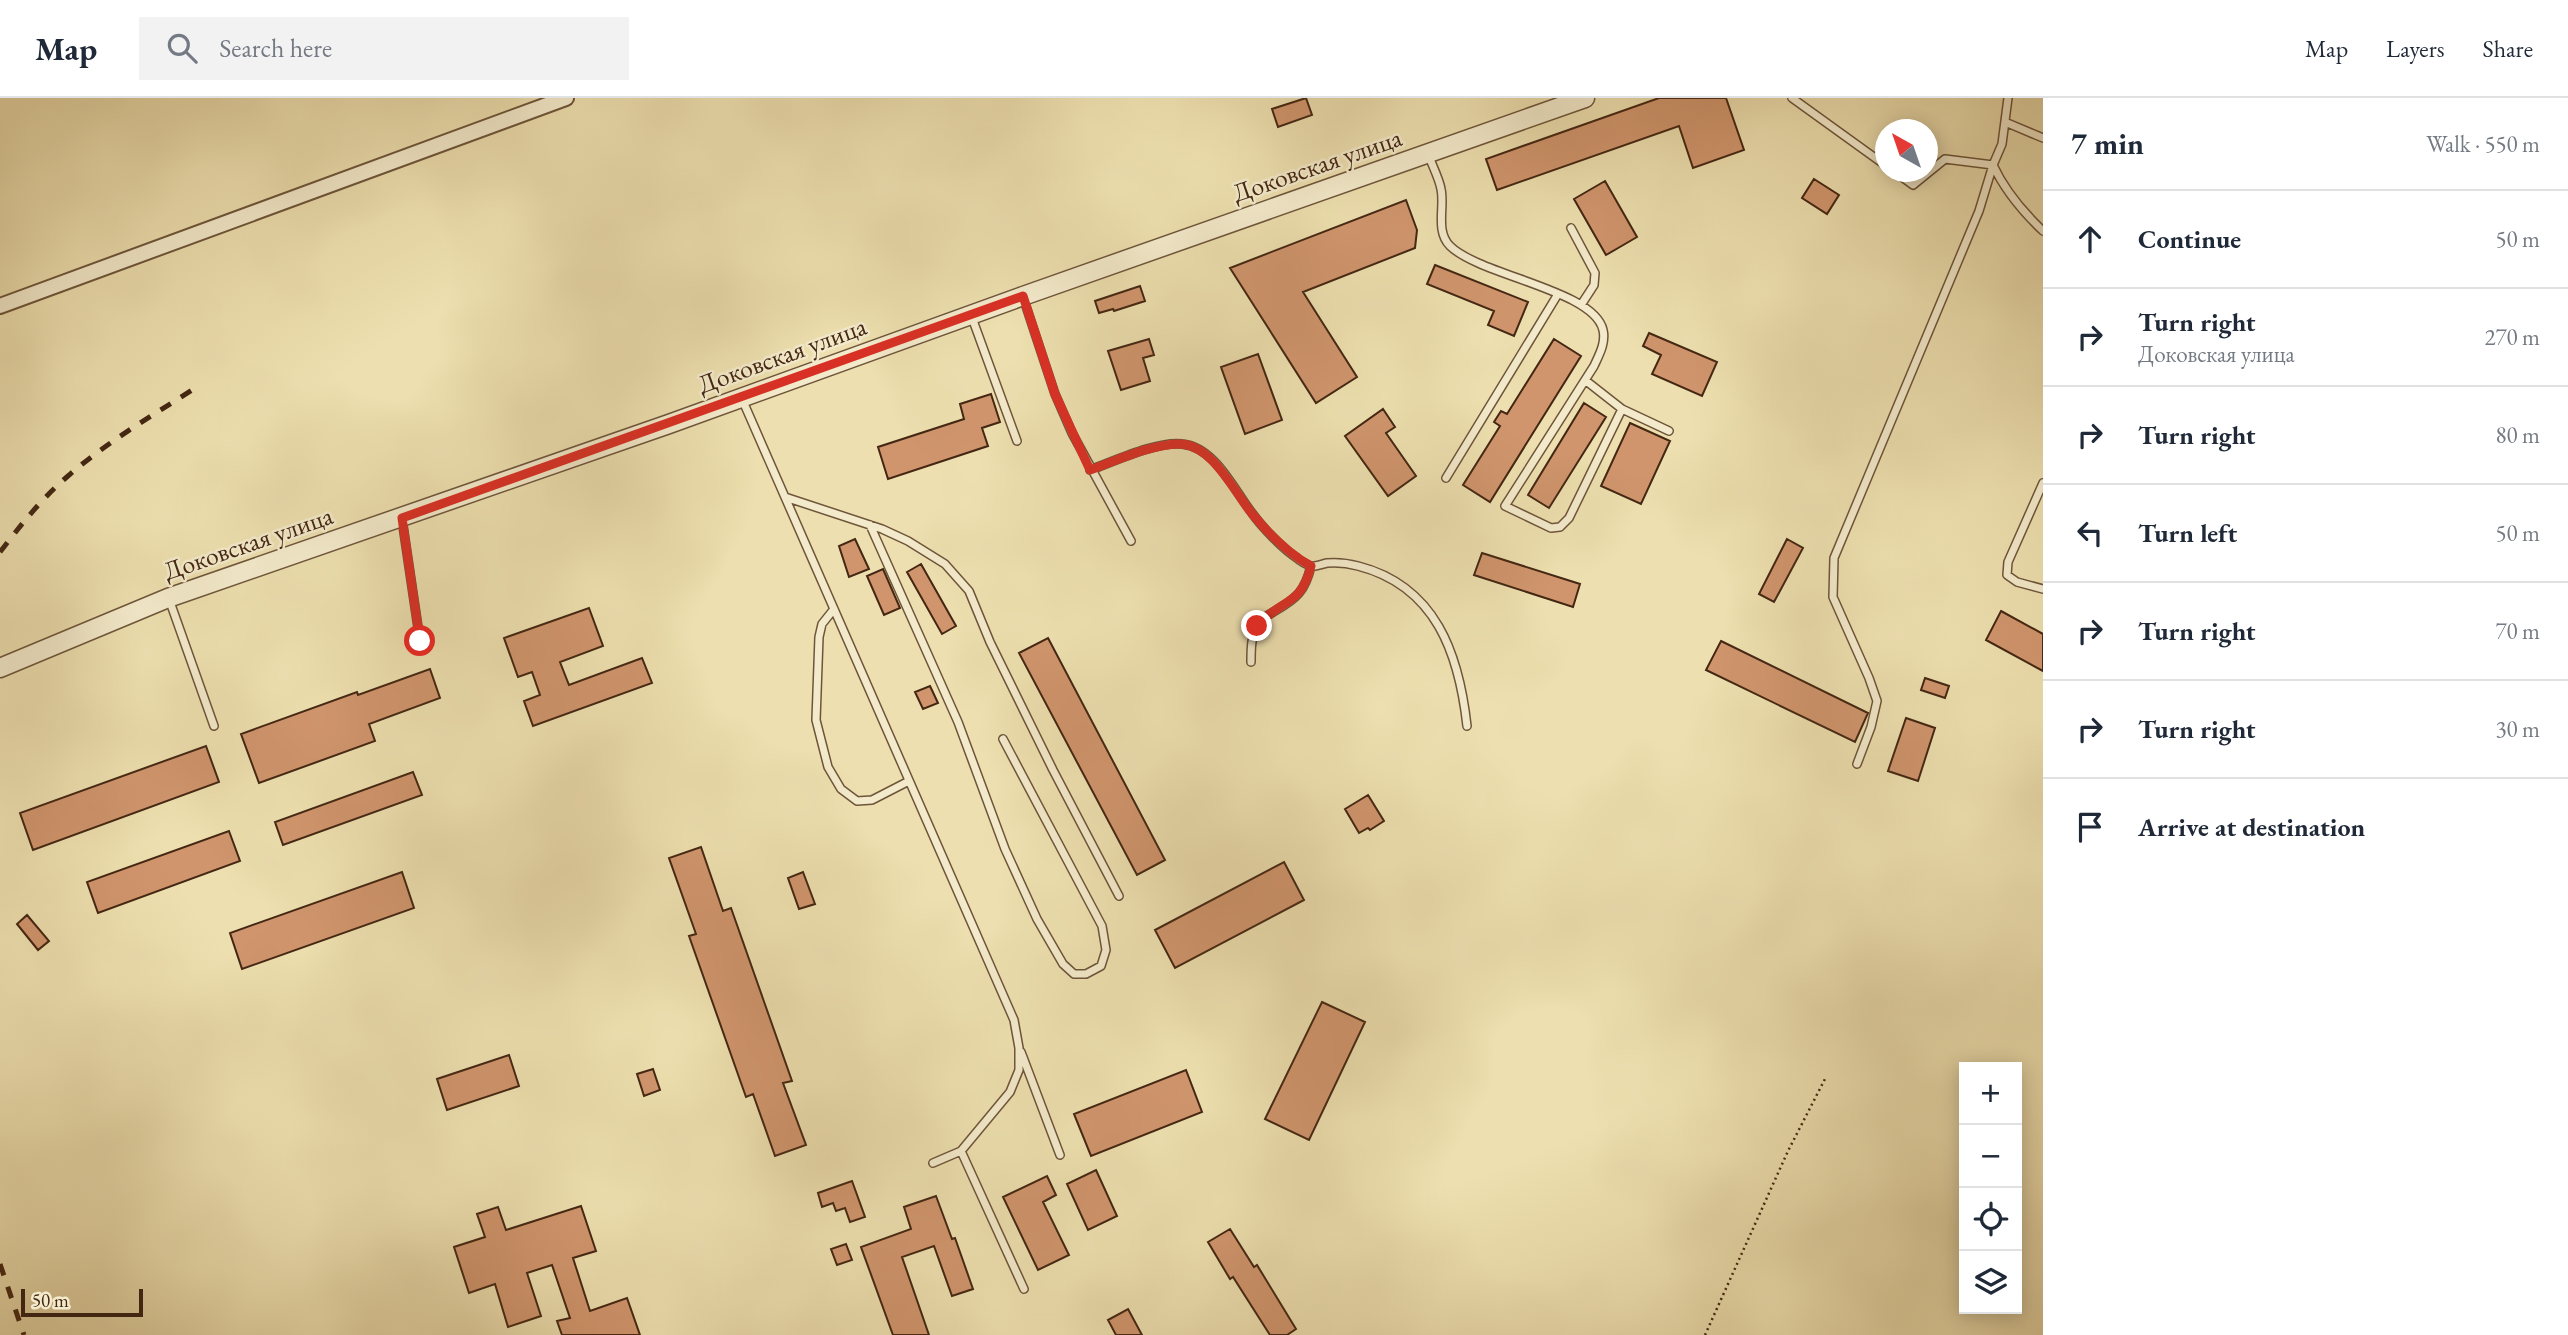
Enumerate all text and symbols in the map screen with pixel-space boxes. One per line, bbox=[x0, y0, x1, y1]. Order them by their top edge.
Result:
search box bbox=[139, 17, 629, 80]
text: Map bbox=[35, 27, 97, 70]
icon: search bbox=[163, 29, 201, 67]
text: Search here bbox=[219, 31, 332, 65]
text: Map bbox=[2305, 33, 2348, 64]
text: Layers bbox=[2386, 33, 2445, 64]
text: Share bbox=[2483, 33, 2533, 64]
north arrow bbox=[1875, 119, 1938, 182]
street label: Доковская улица bbox=[1228, 120, 1407, 210]
text: 7 min bbox=[2071, 124, 2144, 163]
text: Walk · 550 m bbox=[2426, 129, 2540, 159]
icon: ahead bbox=[2071, 220, 2109, 258]
text: Continue bbox=[2138, 222, 2241, 256]
text: 50 m bbox=[2495, 224, 2540, 254]
text: Turn right bbox=[2138, 305, 2256, 339]
street label: Доковская улица bbox=[693, 309, 872, 401]
icon: right bbox=[2071, 318, 2109, 356]
text: 270 m bbox=[2484, 322, 2540, 352]
text: Доковская улица bbox=[2138, 339, 2295, 369]
icon: right bbox=[2071, 416, 2109, 454]
text: Turn right bbox=[2138, 418, 2256, 452]
text: 80 m bbox=[2495, 420, 2540, 450]
street label: Доковская улица bbox=[159, 498, 338, 588]
icon: left bbox=[2071, 514, 2109, 552]
text: Turn left bbox=[2138, 516, 2237, 550]
text: 50 m bbox=[2495, 518, 2540, 548]
route end bbox=[1241, 610, 1272, 641]
icon: right bbox=[2071, 612, 2109, 650]
text: Turn right bbox=[2138, 614, 2256, 648]
text: 70 m bbox=[2495, 616, 2540, 646]
route start bbox=[404, 625, 435, 656]
icon: right bbox=[2071, 710, 2109, 748]
text: Turn right bbox=[2138, 712, 2256, 746]
text: 30 m bbox=[2495, 714, 2540, 744]
icon: arrive bbox=[2071, 808, 2109, 846]
text: Arrive at destination bbox=[2138, 810, 2365, 844]
map controls bbox=[1959, 1062, 2022, 1314]
button: + bbox=[1959, 1062, 2022, 1125]
button: − bbox=[1959, 1125, 2022, 1188]
button: locate bbox=[1959, 1188, 2022, 1251]
button: layers bbox=[1959, 1251, 2022, 1314]
scale bar bbox=[21, 1286, 144, 1318]
text: 50 m bbox=[32, 1288, 69, 1313]

